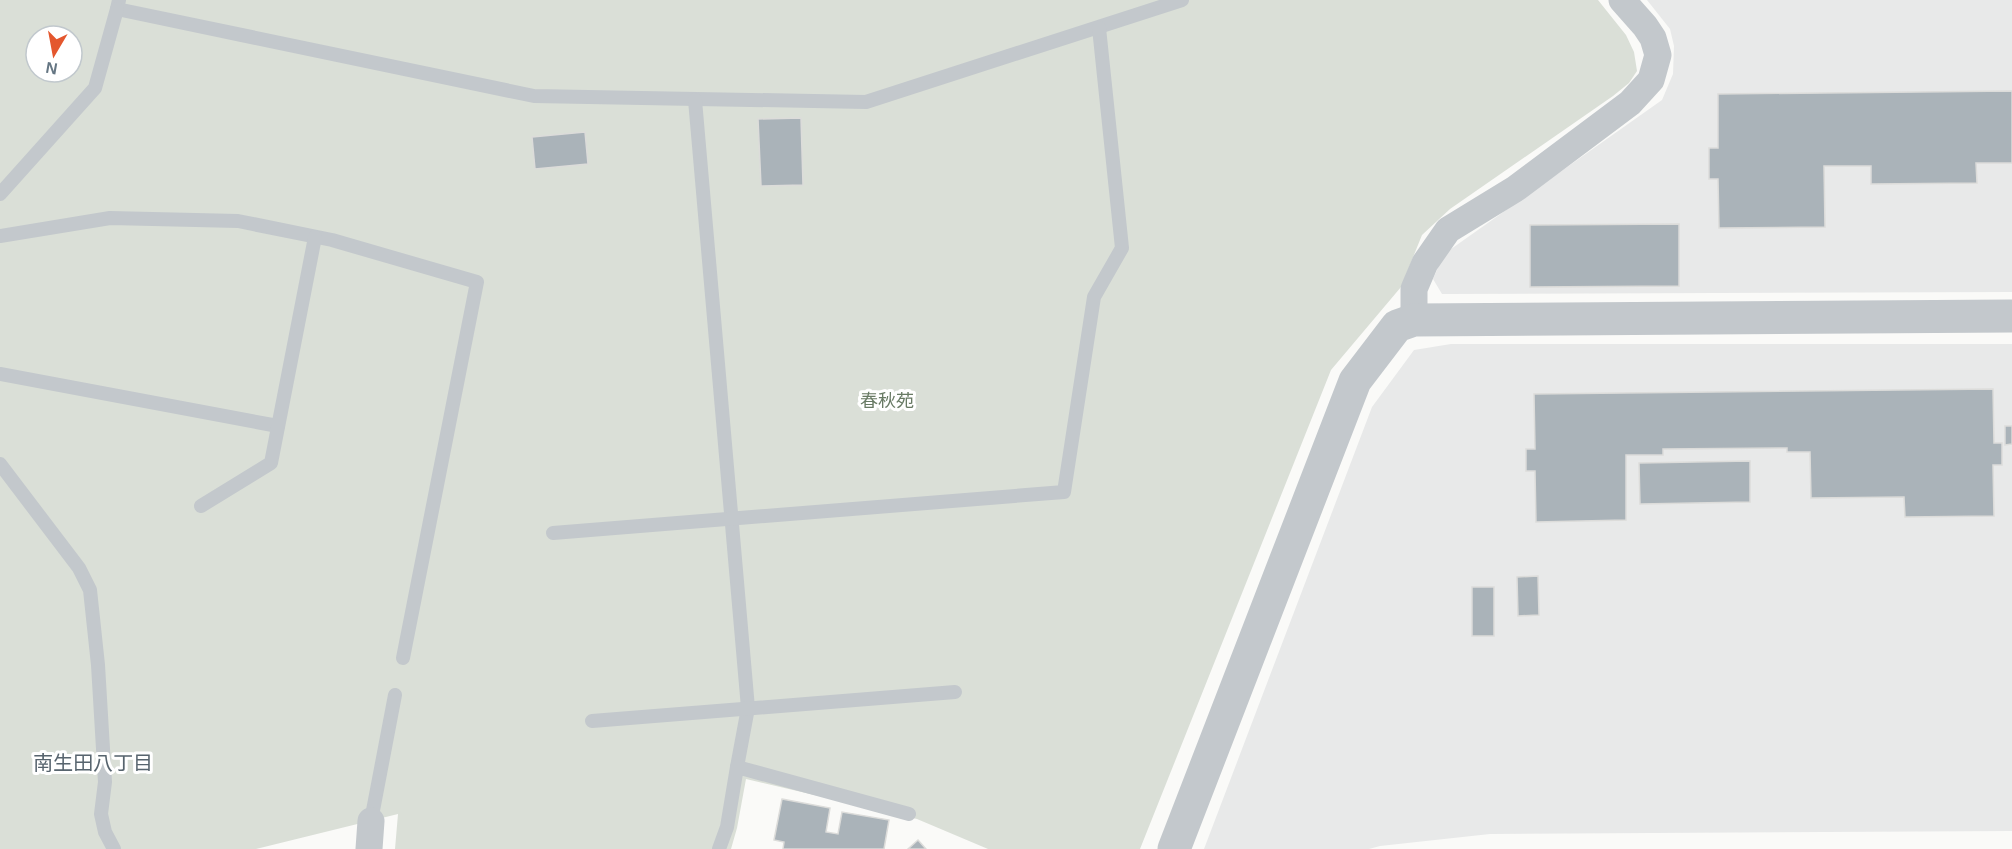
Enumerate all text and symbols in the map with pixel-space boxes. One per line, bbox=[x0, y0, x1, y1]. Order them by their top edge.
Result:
north arrow bbox=[24, 24, 84, 84]
text: N bbox=[44, 59, 59, 78]
park label: 春秋苑 bbox=[860, 391, 914, 411]
district label: 南生田八丁目 bbox=[33, 752, 153, 774]

